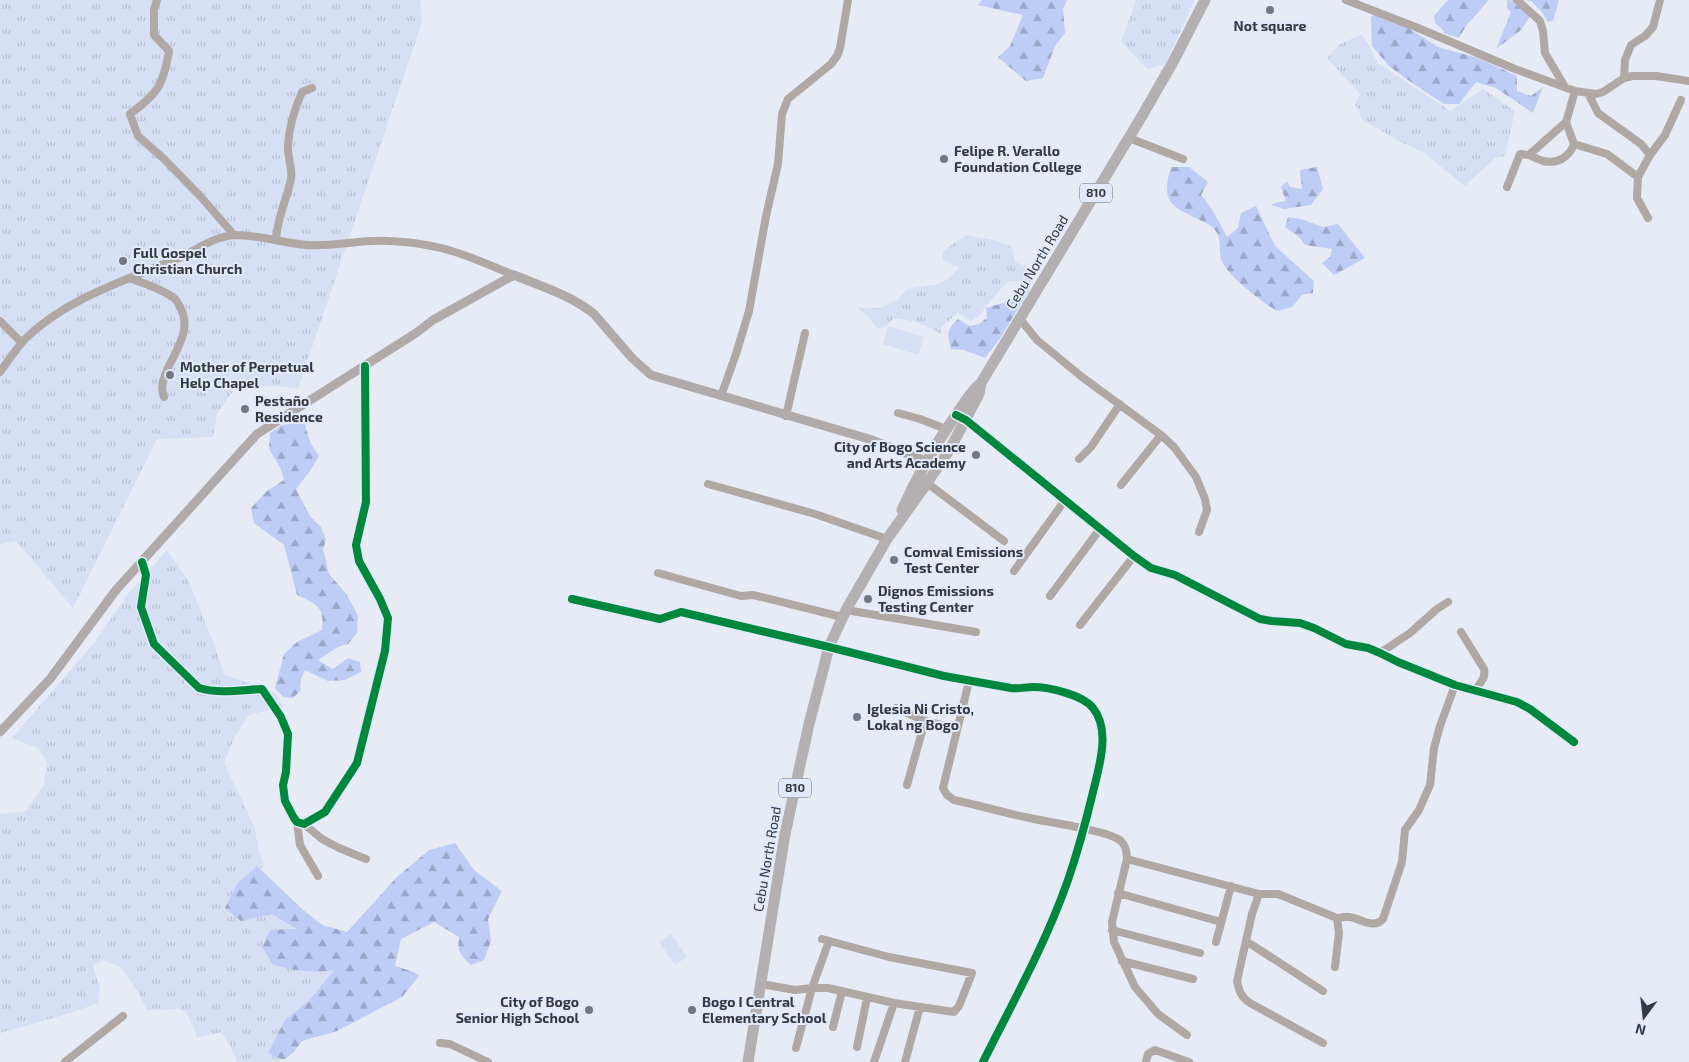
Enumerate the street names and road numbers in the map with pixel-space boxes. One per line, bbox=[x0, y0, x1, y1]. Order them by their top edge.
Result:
road number: 810 bbox=[1080, 184, 1112, 202]
street label: Cebu North Road bbox=[1002, 212, 1071, 312]
road number: 810 bbox=[779, 778, 811, 798]
street label: Cebu North Road bbox=[749, 805, 784, 913]

